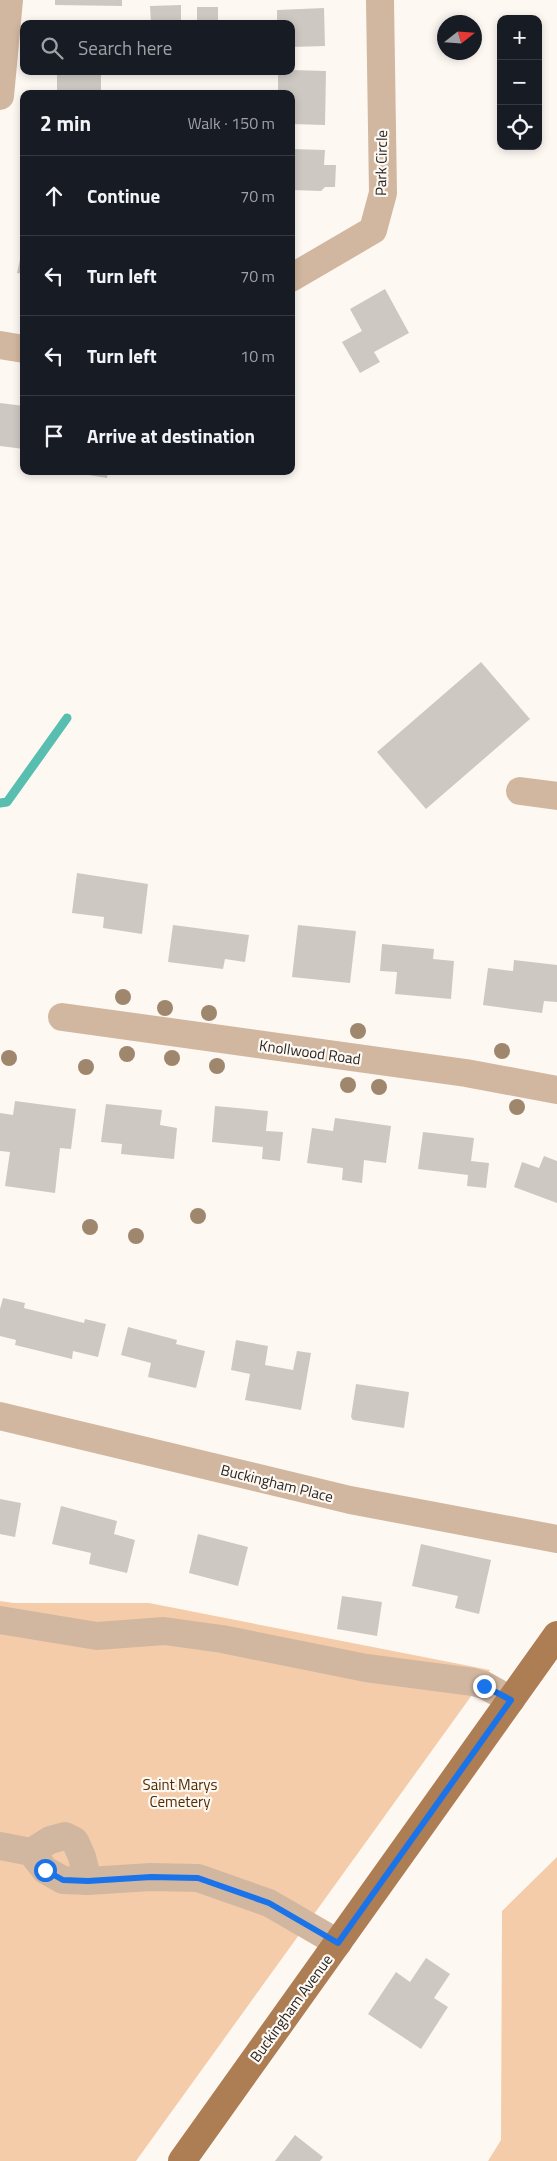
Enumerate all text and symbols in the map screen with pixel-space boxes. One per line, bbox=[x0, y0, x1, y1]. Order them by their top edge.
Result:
north arrow bbox=[437, 15, 482, 60]
map controls bbox=[497, 15, 542, 150]
button: + bbox=[497, 15, 542, 60]
search box bbox=[20, 20, 295, 75]
text: Search here bbox=[78, 33, 172, 62]
icon: search bbox=[38, 34, 66, 62]
button: − bbox=[497, 60, 542, 105]
button: locate bbox=[497, 105, 542, 150]
text: 2 min bbox=[40, 107, 91, 139]
text: Walk · 150 m bbox=[187, 111, 275, 135]
street label: Park Circle bbox=[369, 130, 393, 196]
text: Continue bbox=[87, 181, 160, 210]
icon: ahead bbox=[40, 182, 68, 210]
text: 70 m bbox=[240, 184, 275, 208]
text: Turn left bbox=[87, 261, 157, 290]
icon: left bbox=[40, 262, 68, 290]
text: 70 m bbox=[240, 264, 275, 288]
text: Turn left bbox=[87, 341, 157, 370]
icon: left bbox=[40, 342, 68, 370]
text: 10 m bbox=[240, 344, 275, 368]
text: Arrive at destination bbox=[87, 421, 255, 450]
icon: arrive bbox=[40, 422, 68, 450]
street label: Knollwood Road bbox=[258, 1033, 362, 1071]
street label: Buckingham Place bbox=[218, 1458, 336, 1508]
route end bbox=[473, 1675, 496, 1698]
park label: Saint Marys Cemetery bbox=[143, 1773, 217, 1813]
route start bbox=[34, 1859, 57, 1882]
street label: Buckingham Avenue bbox=[244, 1949, 338, 2067]

